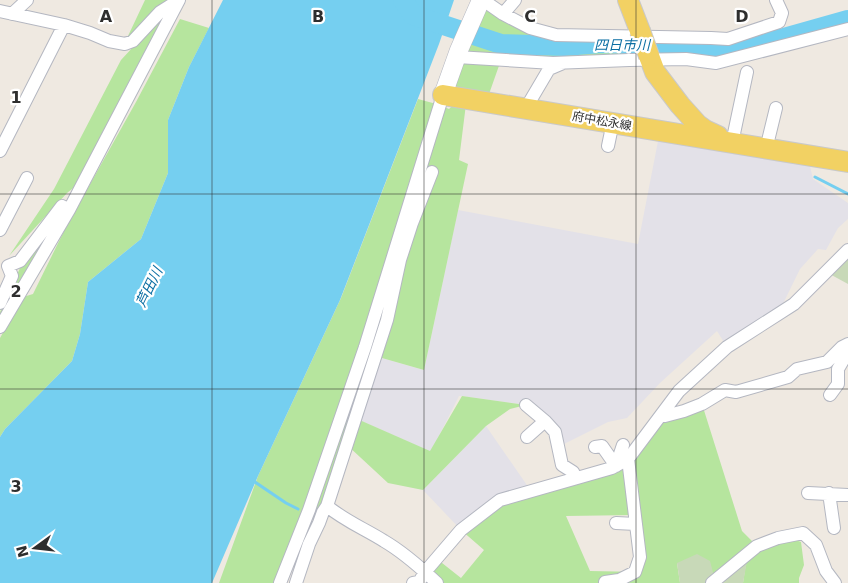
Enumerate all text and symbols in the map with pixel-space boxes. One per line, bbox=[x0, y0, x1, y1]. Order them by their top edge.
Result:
text: A bbox=[100, 7, 113, 26]
text: B bbox=[312, 7, 324, 26]
text: C bbox=[524, 7, 536, 26]
text: D bbox=[735, 7, 749, 26]
water label: 四日市川 bbox=[594, 37, 652, 53]
text: 1 bbox=[10, 88, 22, 107]
street label: 府中松永線 bbox=[571, 109, 633, 133]
water label: 芦田川 bbox=[133, 263, 166, 309]
text: 2 bbox=[10, 282, 22, 301]
text: 3 bbox=[10, 477, 22, 496]
north arrow bbox=[10, 523, 60, 573]
text: N bbox=[13, 544, 32, 559]

